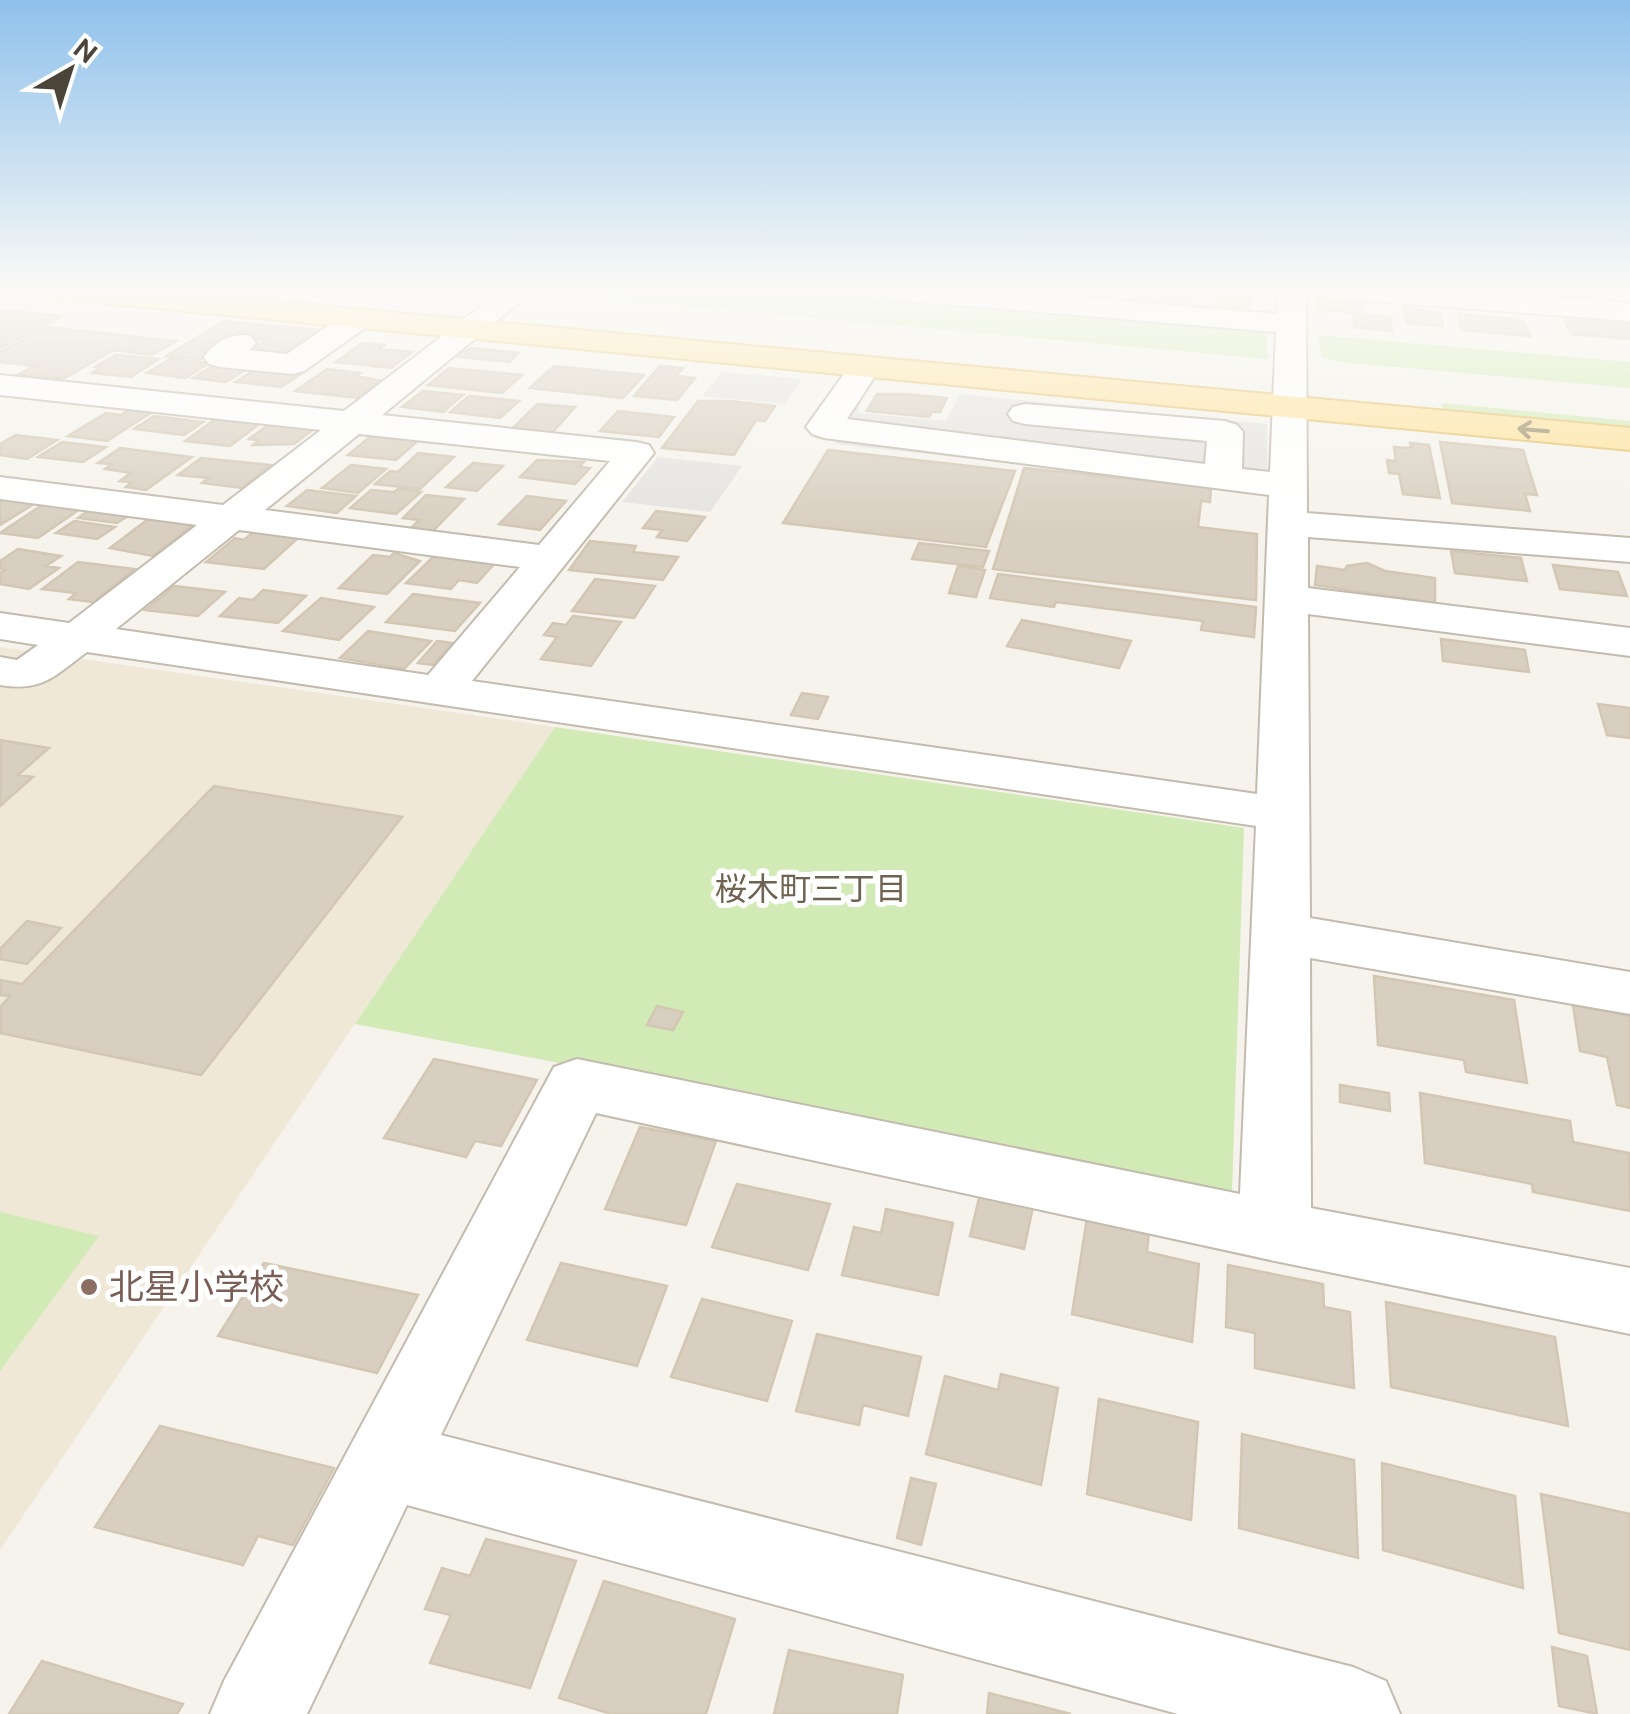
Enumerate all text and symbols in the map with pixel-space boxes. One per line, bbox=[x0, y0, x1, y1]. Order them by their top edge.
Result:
north arrow bbox=[20, 20, 120, 120]
text: N bbox=[68, 32, 104, 69]
one-way arrow bbox=[1517, 420, 1550, 439]
district label: 桜木町三丁目 bbox=[715, 870, 907, 906]
place label: 北星小学校 bbox=[109, 1266, 284, 1306]
marker: 北星小学校 bbox=[78, 1276, 100, 1298]

